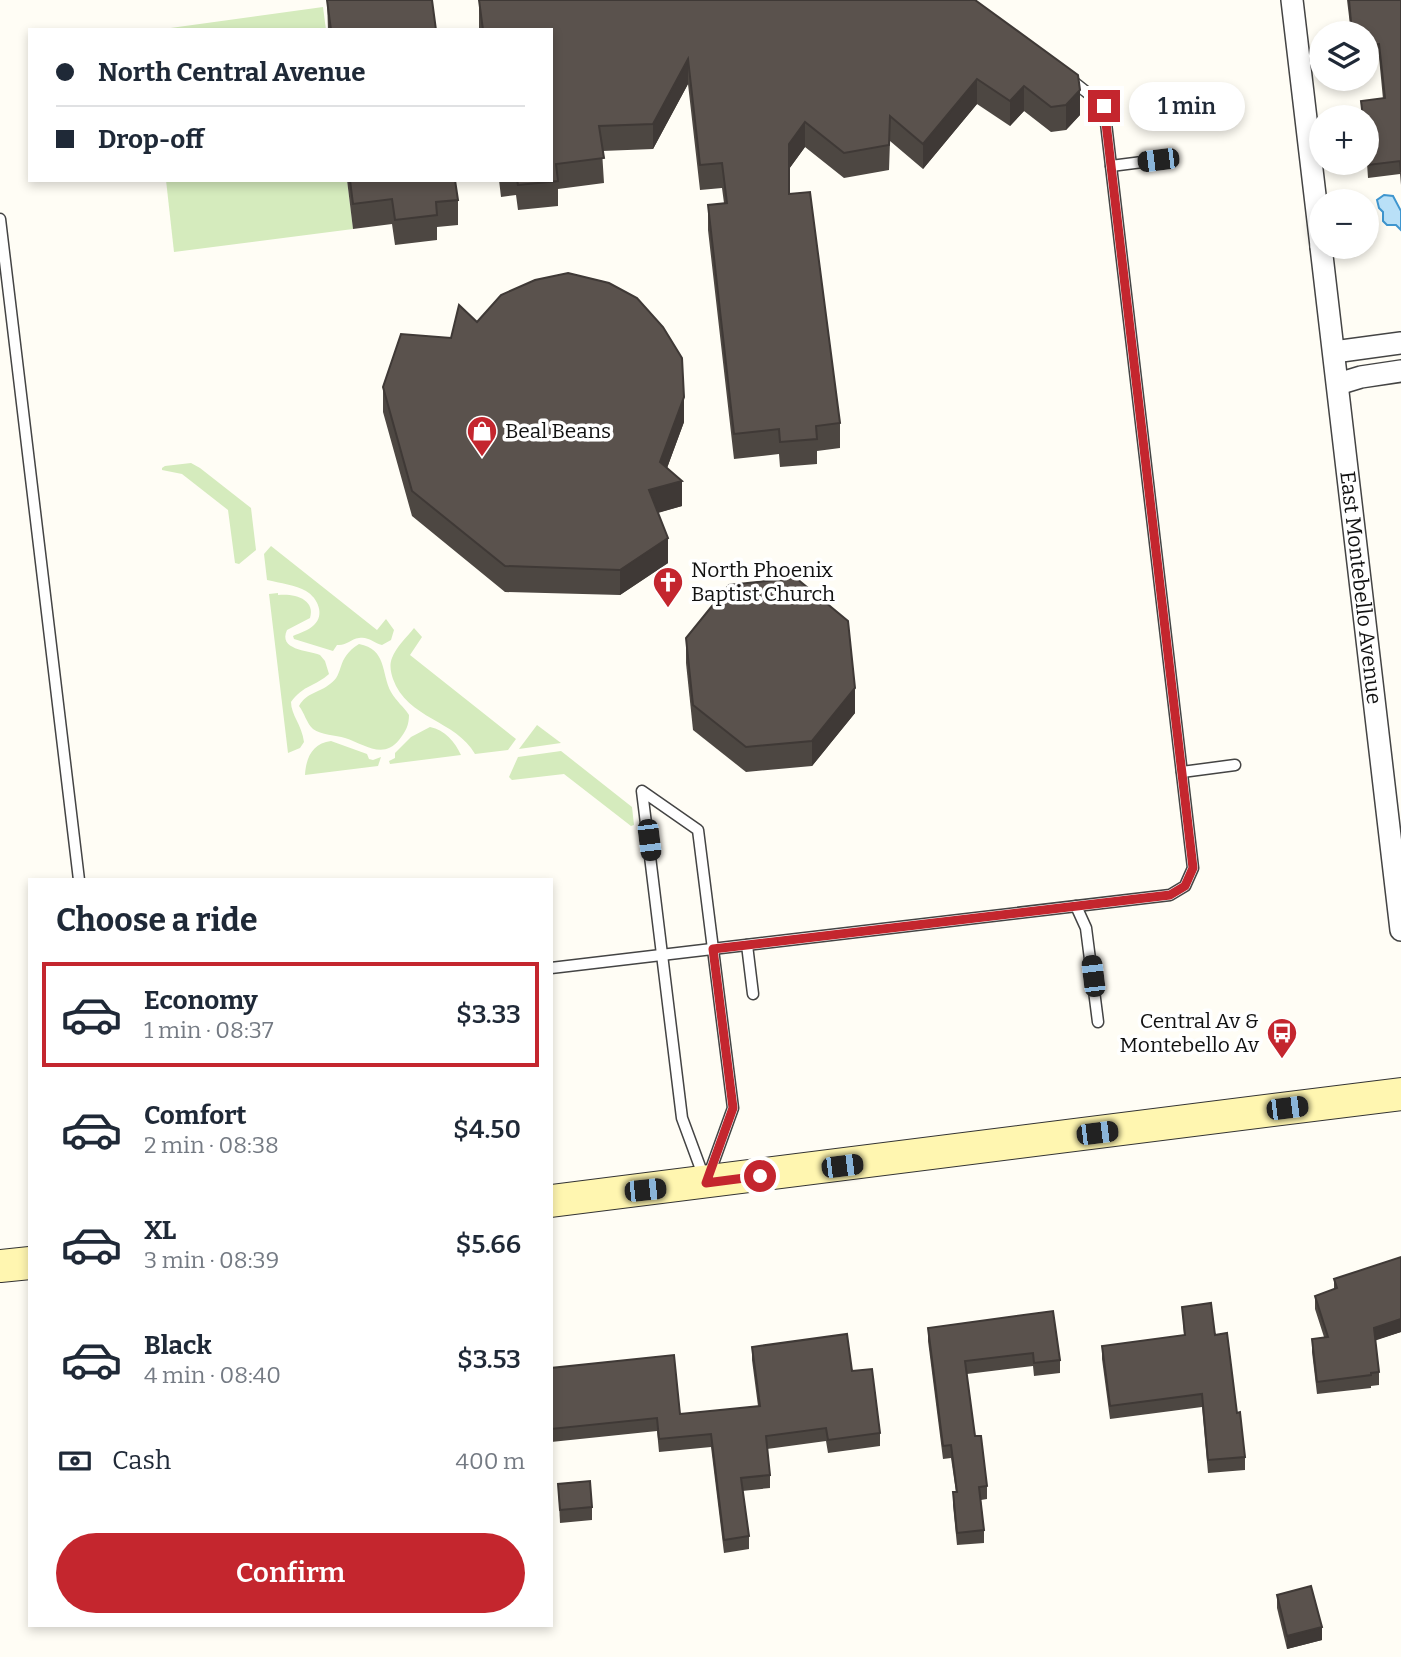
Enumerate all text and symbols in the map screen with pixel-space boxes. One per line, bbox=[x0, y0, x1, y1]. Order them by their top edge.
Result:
map controls bbox=[1309, 21, 1379, 259]
button: layers bbox=[1309, 21, 1379, 91]
text: North Central Avenue bbox=[98, 57, 365, 88]
callout: 1 min bbox=[1128, 82, 1244, 130]
route end bbox=[1088, 90, 1120, 122]
text: 1 min bbox=[1158, 92, 1216, 120]
button: + bbox=[1309, 105, 1379, 175]
text: Drop-off bbox=[98, 124, 204, 155]
car bbox=[1136, 147, 1181, 173]
button: − bbox=[1309, 189, 1379, 259]
shop icon: Beal Beans bbox=[465, 414, 499, 458]
place label: Beal Beans bbox=[505, 418, 611, 444]
street label: East Montebello Avenue bbox=[1334, 470, 1387, 706]
place label: North Phoenix Baptist Church bbox=[691, 557, 835, 607]
church icon: North Phoenix Baptist Church bbox=[651, 565, 685, 609]
car bbox=[637, 818, 662, 862]
text: Choose a ride bbox=[56, 901, 257, 939]
car bbox=[1081, 954, 1106, 998]
icon: car bbox=[60, 983, 123, 1046]
text: Economy bbox=[144, 985, 258, 1016]
text: $3.33 bbox=[456, 999, 521, 1030]
place label: Central Av & Montebello Av bbox=[1120, 1008, 1260, 1058]
text: 1 min · 08:37 bbox=[144, 1016, 273, 1044]
bus stop icon: Central Av & Montebello Av bbox=[1265, 1016, 1299, 1060]
car bbox=[1265, 1095, 1310, 1121]
icon: car bbox=[60, 1098, 123, 1161]
text: Comfort bbox=[144, 1100, 247, 1131]
text: $4.50 bbox=[453, 1114, 521, 1145]
car bbox=[1075, 1120, 1120, 1146]
text: 2 min · 08:38 bbox=[144, 1131, 279, 1159]
car bbox=[820, 1153, 865, 1179]
route start bbox=[744, 1160, 776, 1192]
car bbox=[624, 1177, 667, 1203]
icon: car bbox=[60, 1213, 123, 1276]
text: XL bbox=[144, 1215, 176, 1246]
text: $5.66 bbox=[455, 1229, 521, 1260]
text: 3 min · 08:39 bbox=[144, 1246, 279, 1274]
icon: car bbox=[60, 1328, 123, 1391]
text: Black bbox=[144, 1330, 212, 1361]
text: $3.53 bbox=[457, 1344, 521, 1375]
text: 4 min · 08:40 bbox=[144, 1361, 281, 1389]
icon: cash bbox=[56, 1442, 94, 1480]
text: Cash bbox=[112, 1445, 171, 1476]
text: 400 m bbox=[456, 1447, 525, 1475]
button: Confirm bbox=[56, 1533, 525, 1613]

